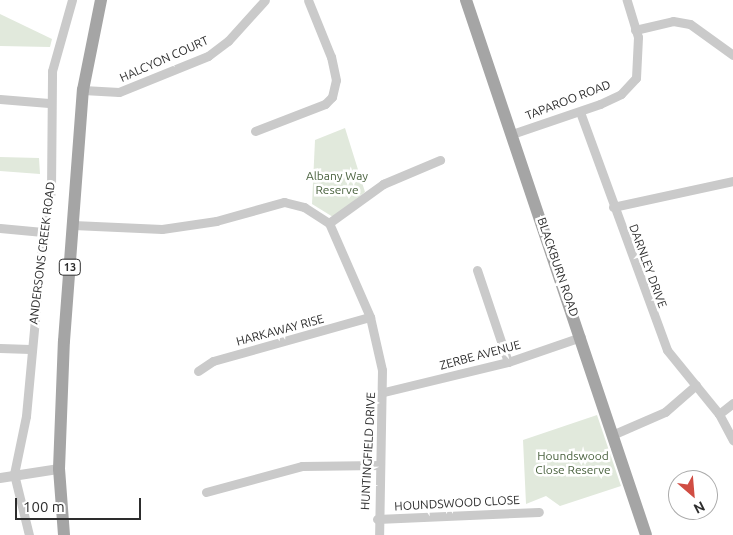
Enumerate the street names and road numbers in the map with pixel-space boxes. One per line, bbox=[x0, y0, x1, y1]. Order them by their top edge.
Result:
street label: HALCYON COURT bbox=[117, 33, 211, 85]
street label: TAPAROO ROAD bbox=[523, 77, 613, 123]
street label: ANDERSONS CREEK ROAD bbox=[26, 181, 58, 325]
street label: BLACKBURN ROAD bbox=[534, 216, 582, 318]
street label: DARNLEY DRIVE bbox=[626, 222, 670, 310]
road number: 13 bbox=[59, 258, 81, 276]
street label: HARKAWAY RISE bbox=[235, 311, 325, 349]
street label: ZERBE AVENUE bbox=[438, 337, 522, 373]
street label: HUNTINGFIELD DRIVE bbox=[358, 392, 378, 510]
street label: HOUNDSWOOD CLOSE bbox=[394, 493, 520, 513]

